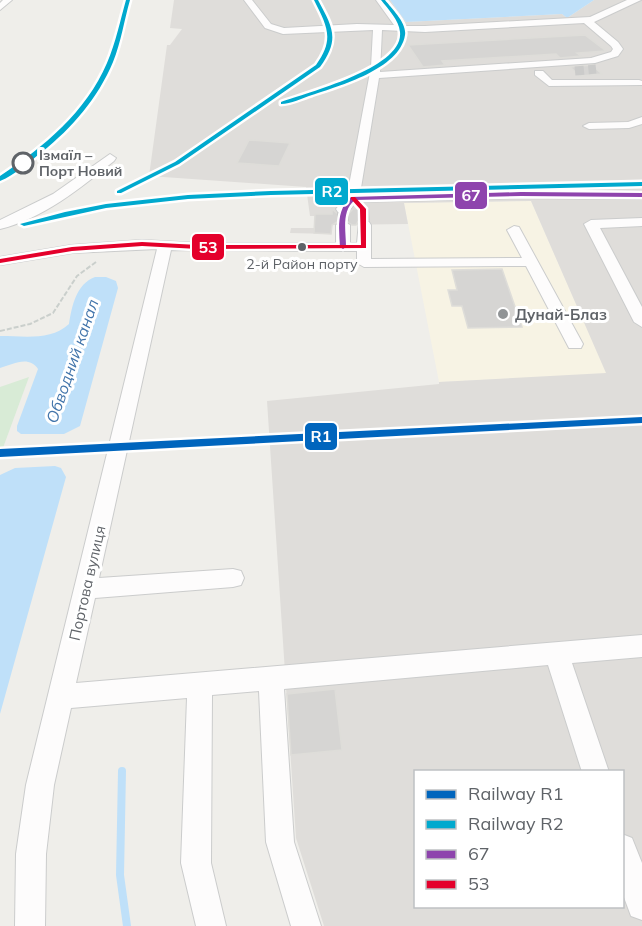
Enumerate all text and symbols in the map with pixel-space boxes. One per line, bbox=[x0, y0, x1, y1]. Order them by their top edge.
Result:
place label: Ізмаїл – Порт Новий bbox=[39, 146, 122, 180]
marker: Ізмаїл – Порт Новий bbox=[12, 152, 34, 174]
line badge: R2 bbox=[314, 177, 349, 206]
text: R2 bbox=[322, 181, 342, 201]
line badge: 67 bbox=[454, 181, 488, 210]
text: 67 bbox=[461, 185, 481, 205]
line badge: 53 bbox=[191, 233, 225, 261]
text: 53 bbox=[198, 237, 218, 257]
marker: 2-й Район порту bbox=[296, 241, 308, 253]
place label: 2-й Район порту bbox=[246, 255, 358, 273]
water label: Обводний канал bbox=[41, 297, 103, 425]
place label: Дунай-Блаз bbox=[515, 305, 607, 324]
marker: Дунай-Блаз bbox=[496, 307, 510, 321]
line badge: R1 bbox=[304, 422, 338, 451]
text: R1 bbox=[311, 426, 331, 446]
street label: Портова вулиця bbox=[65, 524, 109, 642]
legend bbox=[414, 770, 624, 908]
text: Railway R1 bbox=[468, 782, 563, 805]
text: Railway R2 bbox=[468, 812, 563, 835]
text: 67 bbox=[468, 842, 490, 865]
text: 53 bbox=[468, 872, 490, 895]

